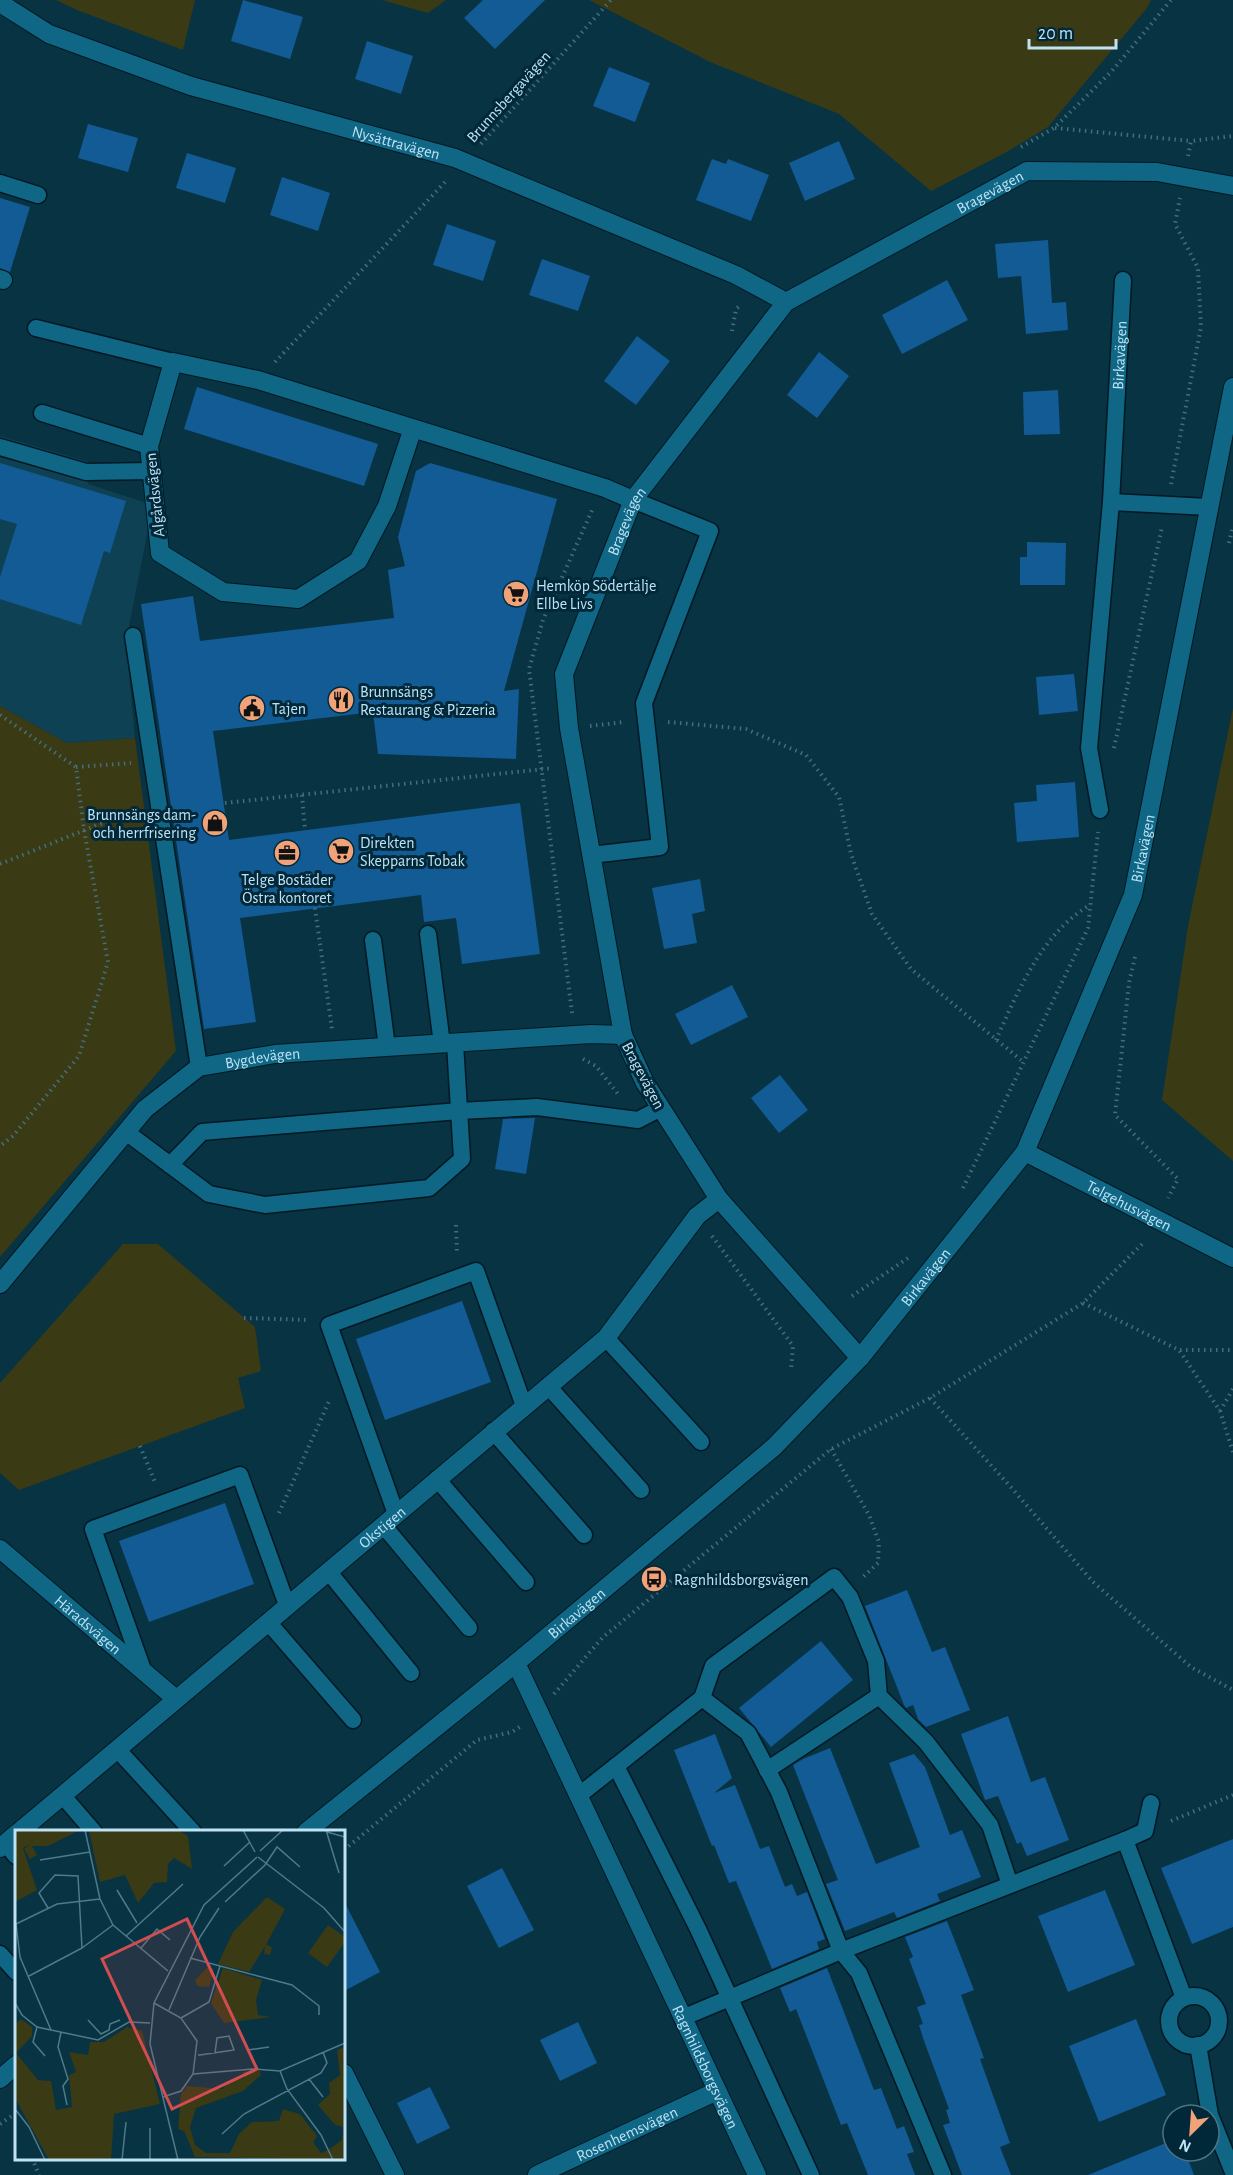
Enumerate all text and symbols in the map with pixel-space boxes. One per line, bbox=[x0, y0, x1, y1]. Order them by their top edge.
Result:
scale bar bbox=[1029, 12, 1116, 50]
text: 20 m bbox=[1038, 25, 1073, 43]
street label: Brunnsbergavägen bbox=[464, 48, 554, 145]
street label: Nysättravägen bbox=[350, 123, 442, 163]
street label: Bragevägen bbox=[954, 168, 1026, 217]
street label: Birkavägen bbox=[1110, 320, 1130, 390]
street label: Algårdsvägen bbox=[143, 452, 167, 538]
street label: Bragevägen bbox=[605, 484, 649, 558]
place label: Hemköp Södertälje Ellbe Livs bbox=[536, 578, 656, 612]
supermarket icon: Hemköp Södertälje Ellbe Livs bbox=[501, 579, 531, 609]
place label: Brunnsängs Restaurang & Pizzeria bbox=[360, 684, 496, 718]
restaurant icon: Brunnsängs Restaurang & Pizzeria bbox=[326, 685, 356, 715]
public building icon: Tajen bbox=[237, 693, 267, 723]
place label: Tajen bbox=[272, 701, 306, 718]
place label: Brunnsängs dam- och herrfrisering bbox=[87, 807, 196, 841]
shop icon: Brunnsängs dam- och herrfrisering bbox=[200, 808, 230, 838]
street label: Birkavägen bbox=[1129, 813, 1158, 884]
place label: Direkten Skepparns Tobak bbox=[360, 835, 466, 869]
supermarket icon: Direkten Skepparns Tobak bbox=[326, 836, 356, 866]
office icon: Telge Bostäder Östra kontoret bbox=[272, 838, 302, 868]
place label: Telge Bostäder Östra kontoret bbox=[241, 872, 334, 906]
street label: Bragevägen bbox=[619, 1039, 667, 1112]
street label: Bygdevägen bbox=[224, 1045, 301, 1071]
street label: Telgehusvägen bbox=[1084, 1178, 1174, 1234]
street label: Birkavägen bbox=[898, 1245, 954, 1309]
street label: Okstigen bbox=[356, 1503, 409, 1552]
bus stop icon: Ragnhildsborgsvägen bbox=[639, 1564, 669, 1594]
place label: Ragnhildsborgsvägen bbox=[674, 1572, 808, 1588]
street label: Birkavägen bbox=[545, 1585, 608, 1642]
street label: Häradsvägen bbox=[51, 1592, 124, 1658]
inset map bbox=[15, 1830, 345, 2160]
street label: Ragnhildsborgsvägen bbox=[669, 2003, 741, 2131]
north arrow bbox=[1161, 2103, 1221, 2163]
street label: Rosenhemsvägen bbox=[574, 2104, 680, 2164]
text: N bbox=[1177, 2136, 1194, 2155]

